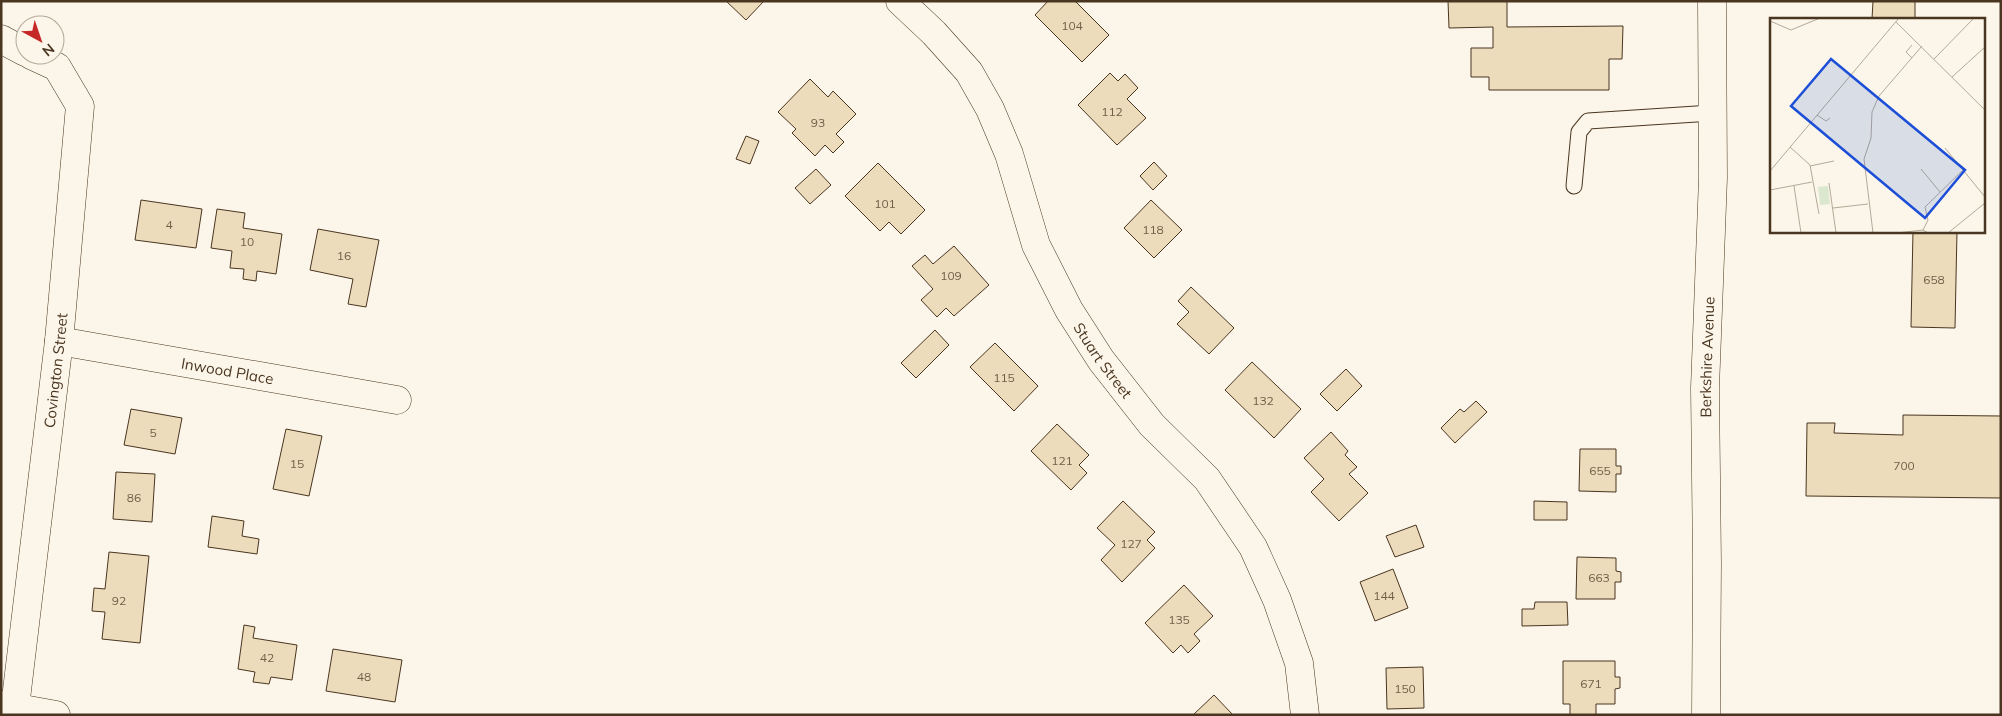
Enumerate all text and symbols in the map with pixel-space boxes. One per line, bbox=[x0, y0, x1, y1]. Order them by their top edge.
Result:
north arrow bbox=[15, 15, 65, 65]
house number: 104 bbox=[1061, 18, 1083, 33]
inset map bbox=[1770, 18, 1984, 232]
text: N bbox=[39, 40, 58, 60]
house number: 112 bbox=[1101, 104, 1123, 119]
house number: 93 bbox=[811, 115, 825, 130]
house number: 101 bbox=[874, 196, 896, 211]
house number: 4 bbox=[165, 217, 173, 232]
house number: 118 bbox=[1142, 222, 1164, 237]
house number: 10 bbox=[240, 234, 254, 249]
house number: 16 bbox=[337, 248, 351, 263]
house number: 109 bbox=[940, 268, 962, 283]
house number: 658 bbox=[1923, 272, 1945, 287]
street label: Berkshire Avenue bbox=[1695, 296, 1718, 418]
street label: Covington Street bbox=[39, 312, 71, 429]
street label: Stuart Street bbox=[1070, 319, 1137, 402]
street label: Inwood Place bbox=[180, 353, 275, 388]
house number: 115 bbox=[993, 370, 1015, 385]
house number: 132 bbox=[1252, 393, 1274, 408]
house number: 5 bbox=[149, 425, 157, 440]
house number: 121 bbox=[1051, 453, 1073, 468]
house number: 15 bbox=[290, 456, 304, 471]
house number: 700 bbox=[1893, 458, 1915, 473]
house number: 655 bbox=[1589, 463, 1611, 478]
house number: 86 bbox=[127, 490, 141, 505]
house number: 127 bbox=[1120, 536, 1142, 551]
house number: 663 bbox=[1588, 570, 1610, 585]
house number: 144 bbox=[1373, 588, 1395, 603]
house number: 92 bbox=[112, 593, 126, 608]
house number: 135 bbox=[1168, 612, 1190, 627]
house number: 42 bbox=[260, 650, 274, 665]
house number: 48 bbox=[357, 669, 371, 684]
house number: 671 bbox=[1580, 676, 1602, 691]
house number: 150 bbox=[1394, 681, 1416, 696]

